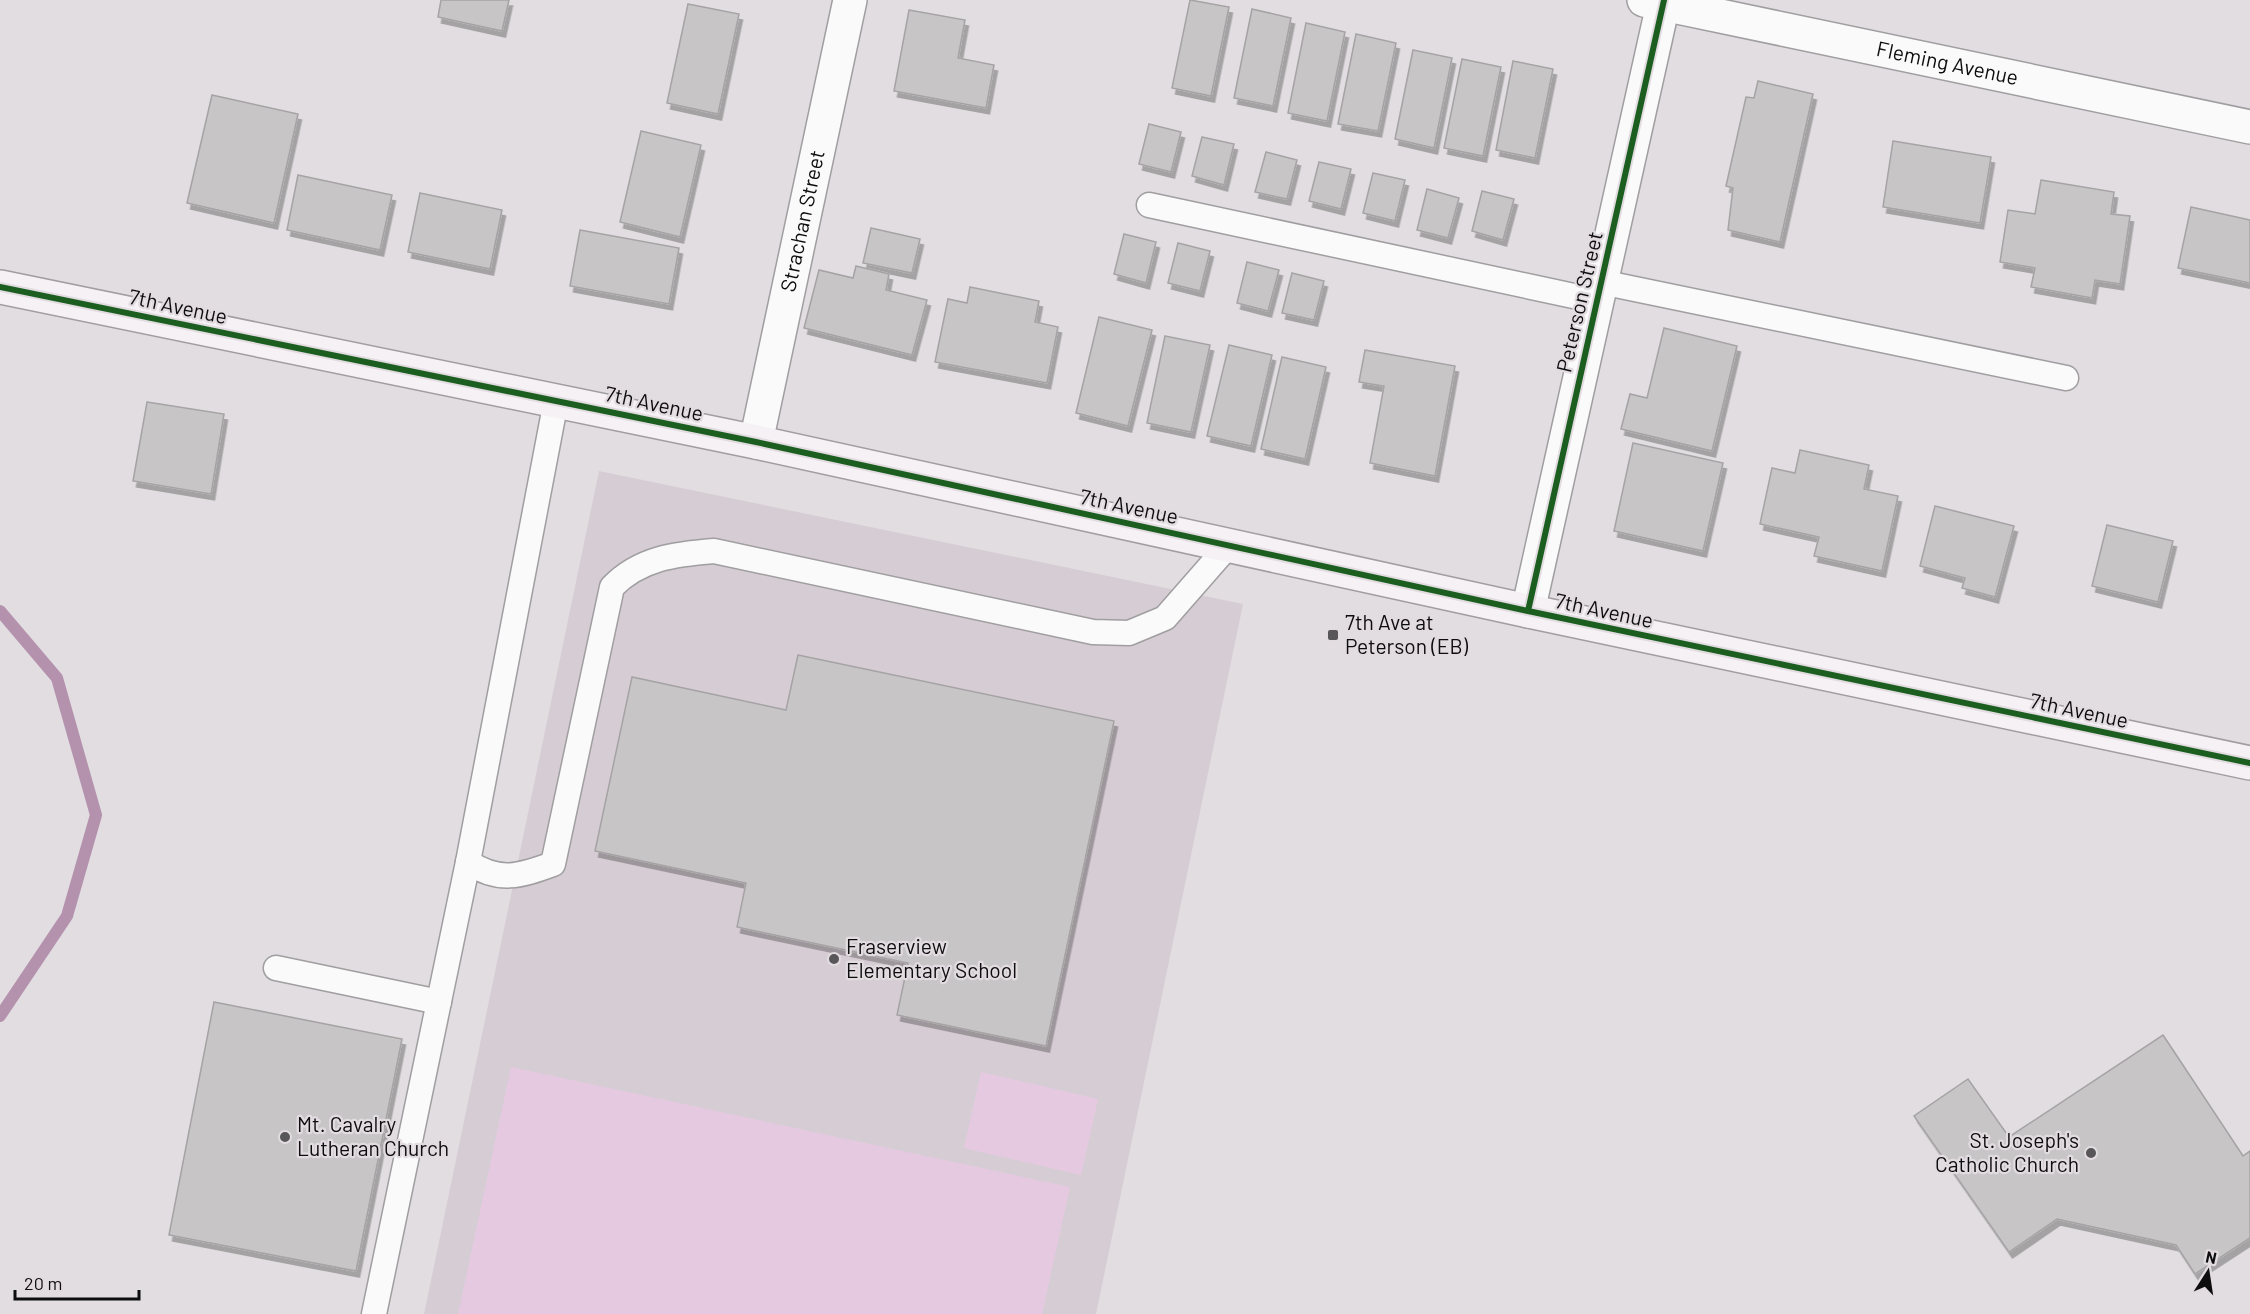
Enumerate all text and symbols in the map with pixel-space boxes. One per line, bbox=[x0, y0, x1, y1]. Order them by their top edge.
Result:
street label: Fleming Avenue bbox=[1875, 35, 2021, 89]
street label: Strachan Street bbox=[774, 148, 829, 294]
street label: Peterson Street bbox=[1550, 229, 1607, 374]
street label: 7th Avenue bbox=[127, 283, 230, 328]
street label: 7th Avenue bbox=[603, 380, 706, 425]
street label: 7th Avenue bbox=[1078, 483, 1181, 528]
street label: 7th Avenue bbox=[1553, 587, 1656, 632]
place label: 7th Ave at Peterson (EB) bbox=[1345, 609, 1469, 658]
marker: 7th Ave at Peterson (EB) bbox=[1326, 628, 1340, 642]
street label: 7th Avenue bbox=[2028, 687, 2131, 732]
place label: Fraserview Elementary School bbox=[846, 933, 1017, 982]
marker: Fraserview Elementary School bbox=[827, 952, 841, 966]
place label: Mt. Cavalry Lutheran Church bbox=[297, 1111, 449, 1160]
place label: St. Joseph's Catholic Church bbox=[1935, 1127, 2079, 1176]
marker: Mt. Cavalry Lutheran Church bbox=[278, 1130, 292, 1144]
marker: St. Joseph's Catholic Church bbox=[2084, 1146, 2098, 1160]
north arrow bbox=[2178, 1242, 2238, 1302]
text: N bbox=[2204, 1246, 2218, 1267]
scale bar bbox=[15, 1263, 140, 1301]
text: 20 m bbox=[24, 1272, 62, 1294]

